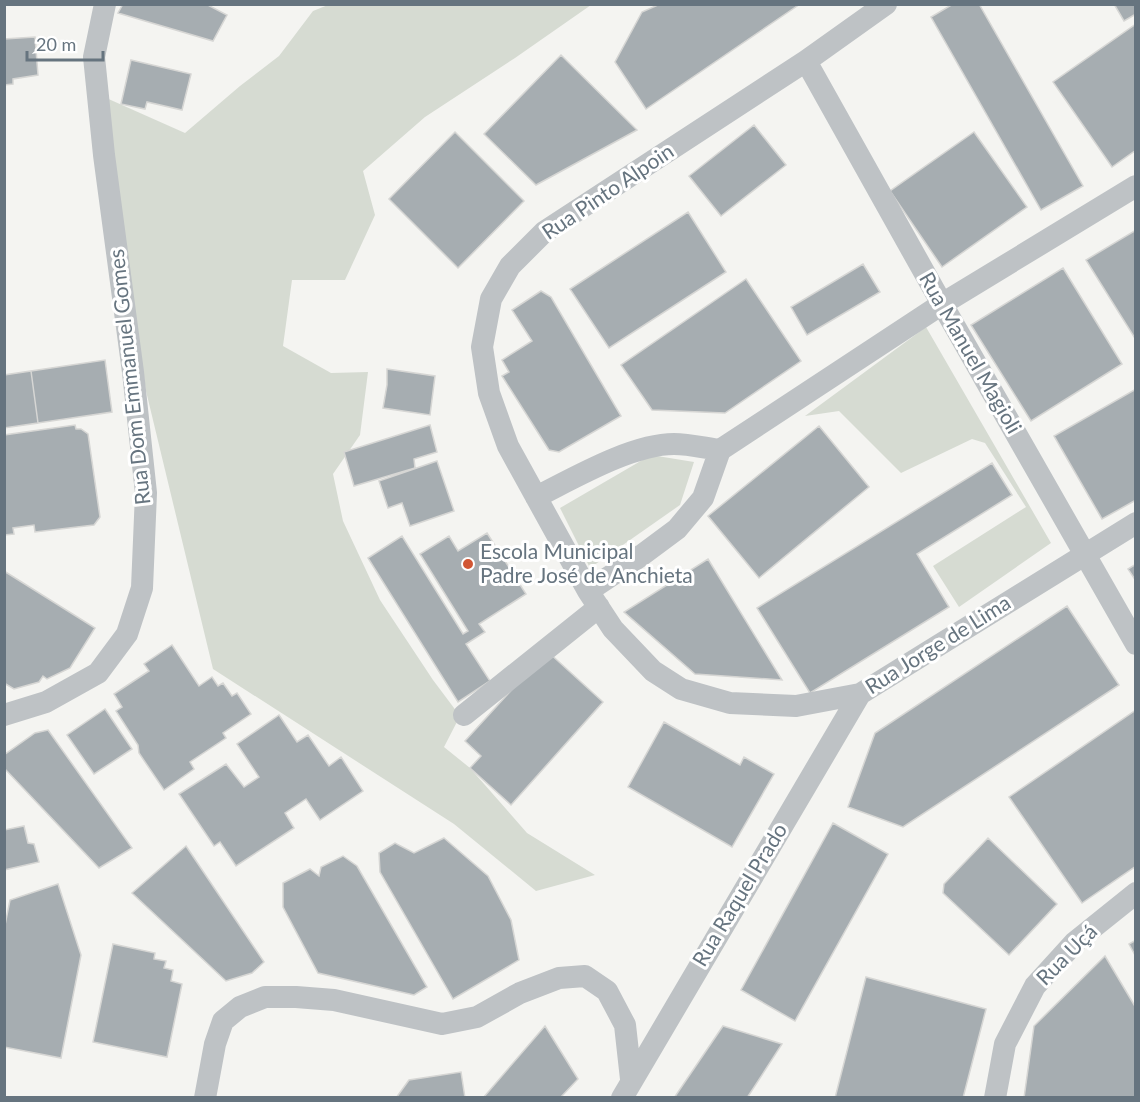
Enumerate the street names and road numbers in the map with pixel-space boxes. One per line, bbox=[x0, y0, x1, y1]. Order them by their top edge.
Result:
street label: Rua Pinto Alpoin bbox=[537, 138, 678, 244]
street label: Rua Dom Emmanuel Gomes bbox=[103, 248, 154, 506]
street label: Rua Manuel Magioli bbox=[915, 267, 1028, 437]
street label: Rua Jorge de Lima bbox=[860, 589, 1014, 698]
street label: Rua Raquel Prado bbox=[686, 818, 791, 970]
street label: Rua Uçá bbox=[1030, 918, 1102, 990]

